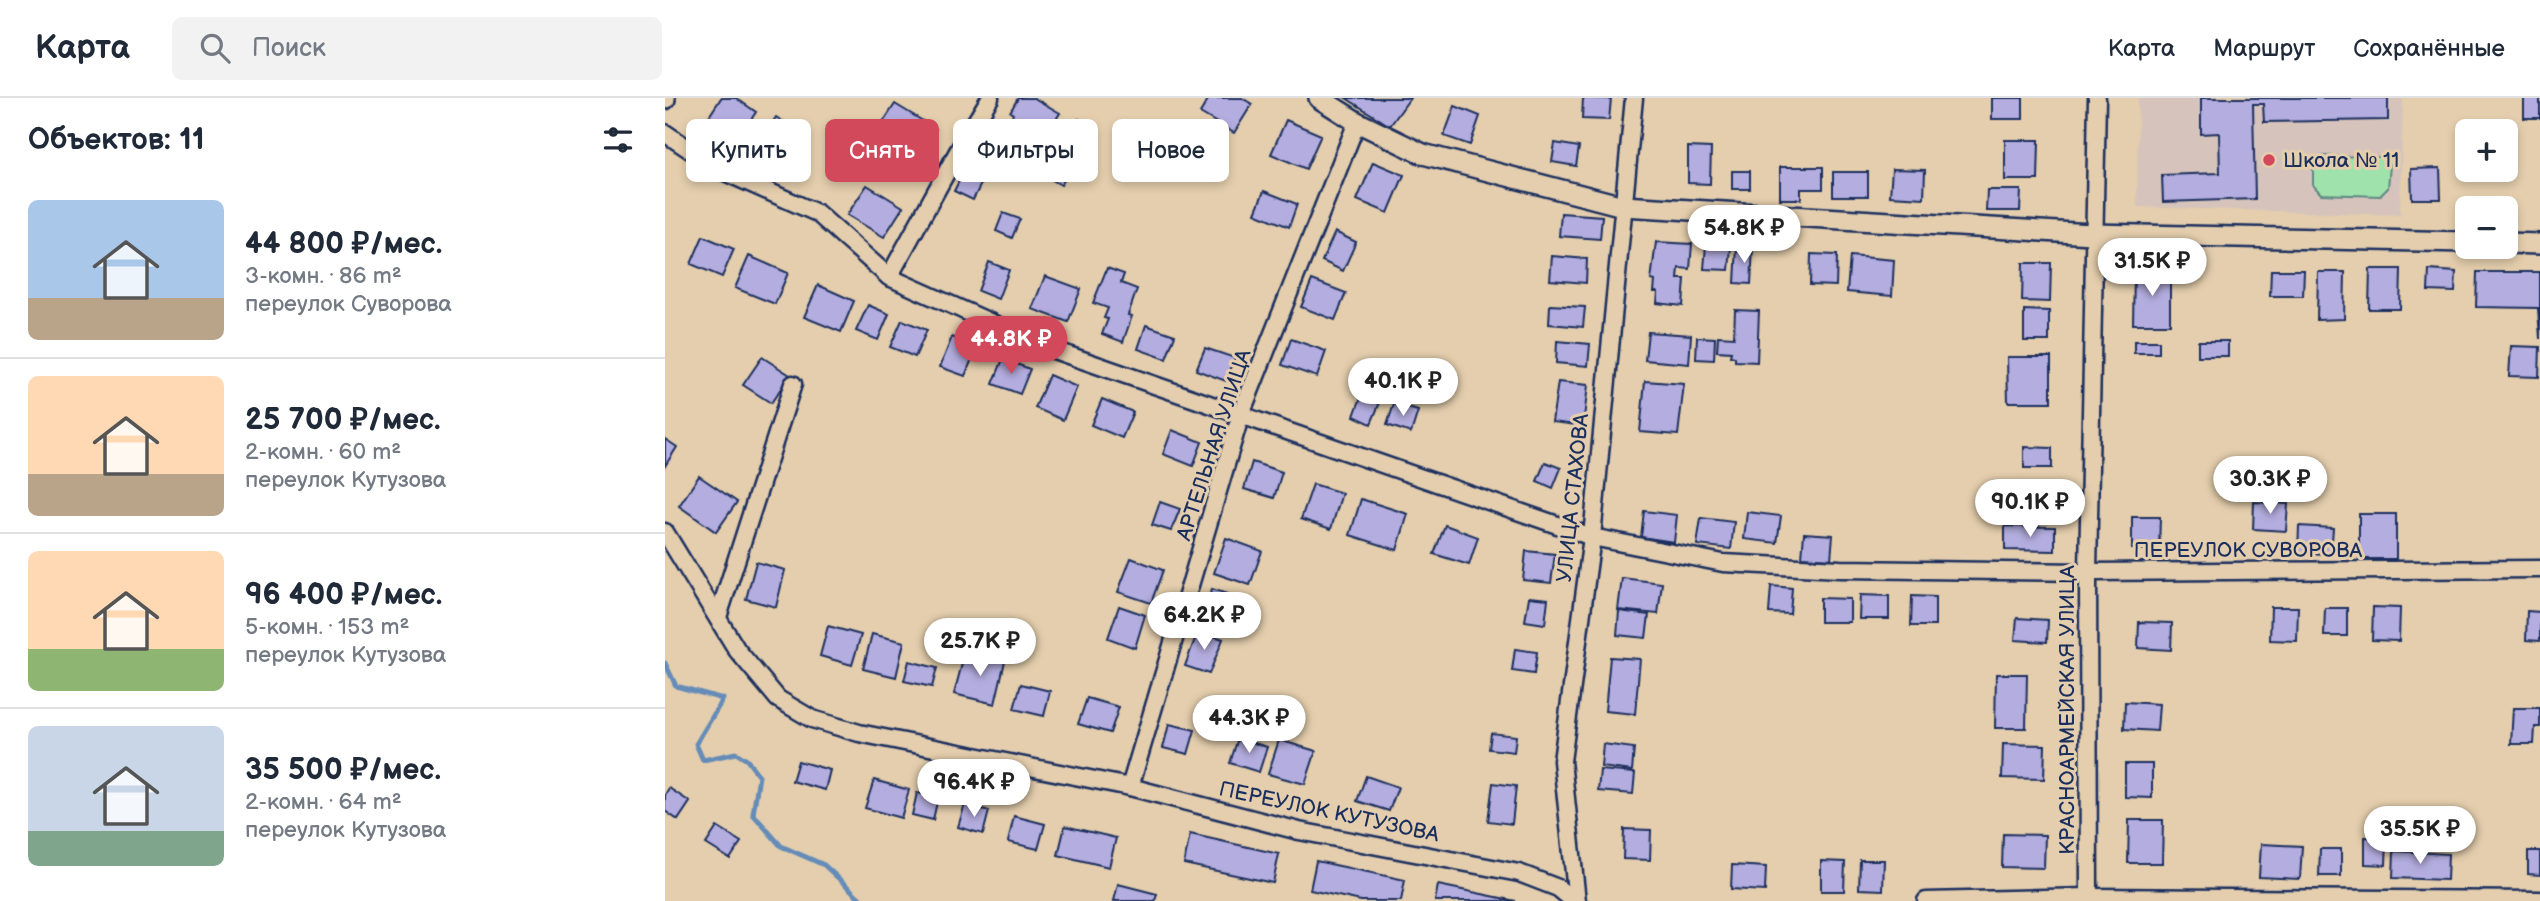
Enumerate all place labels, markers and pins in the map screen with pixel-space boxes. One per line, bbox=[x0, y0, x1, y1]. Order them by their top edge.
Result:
place label: Школа № 11 bbox=[2283, 148, 2399, 173]
marker: Школа № 11 bbox=[2261, 152, 2277, 168]
pin: 54.8K ₽ bbox=[1679, 206, 1809, 265]
pin: 31.5K ₽ bbox=[2087, 238, 2217, 298]
pin: 44.8K ₽ bbox=[946, 316, 1076, 376]
pin: 40.1K ₽ bbox=[1338, 358, 1468, 418]
pin: 30.3K ₽ bbox=[2205, 456, 2335, 516]
pin: 90.1K ₽ bbox=[1965, 480, 2095, 539]
pin: 64.2K ₽ bbox=[1139, 592, 1269, 652]
pin: 25.7K ₽ bbox=[915, 618, 1045, 678]
pin: 44.3K ₽ bbox=[1184, 696, 1314, 755]
pin: 96.4K ₽ bbox=[909, 760, 1039, 819]
pin: 35.5K ₽ bbox=[2355, 806, 2485, 866]

